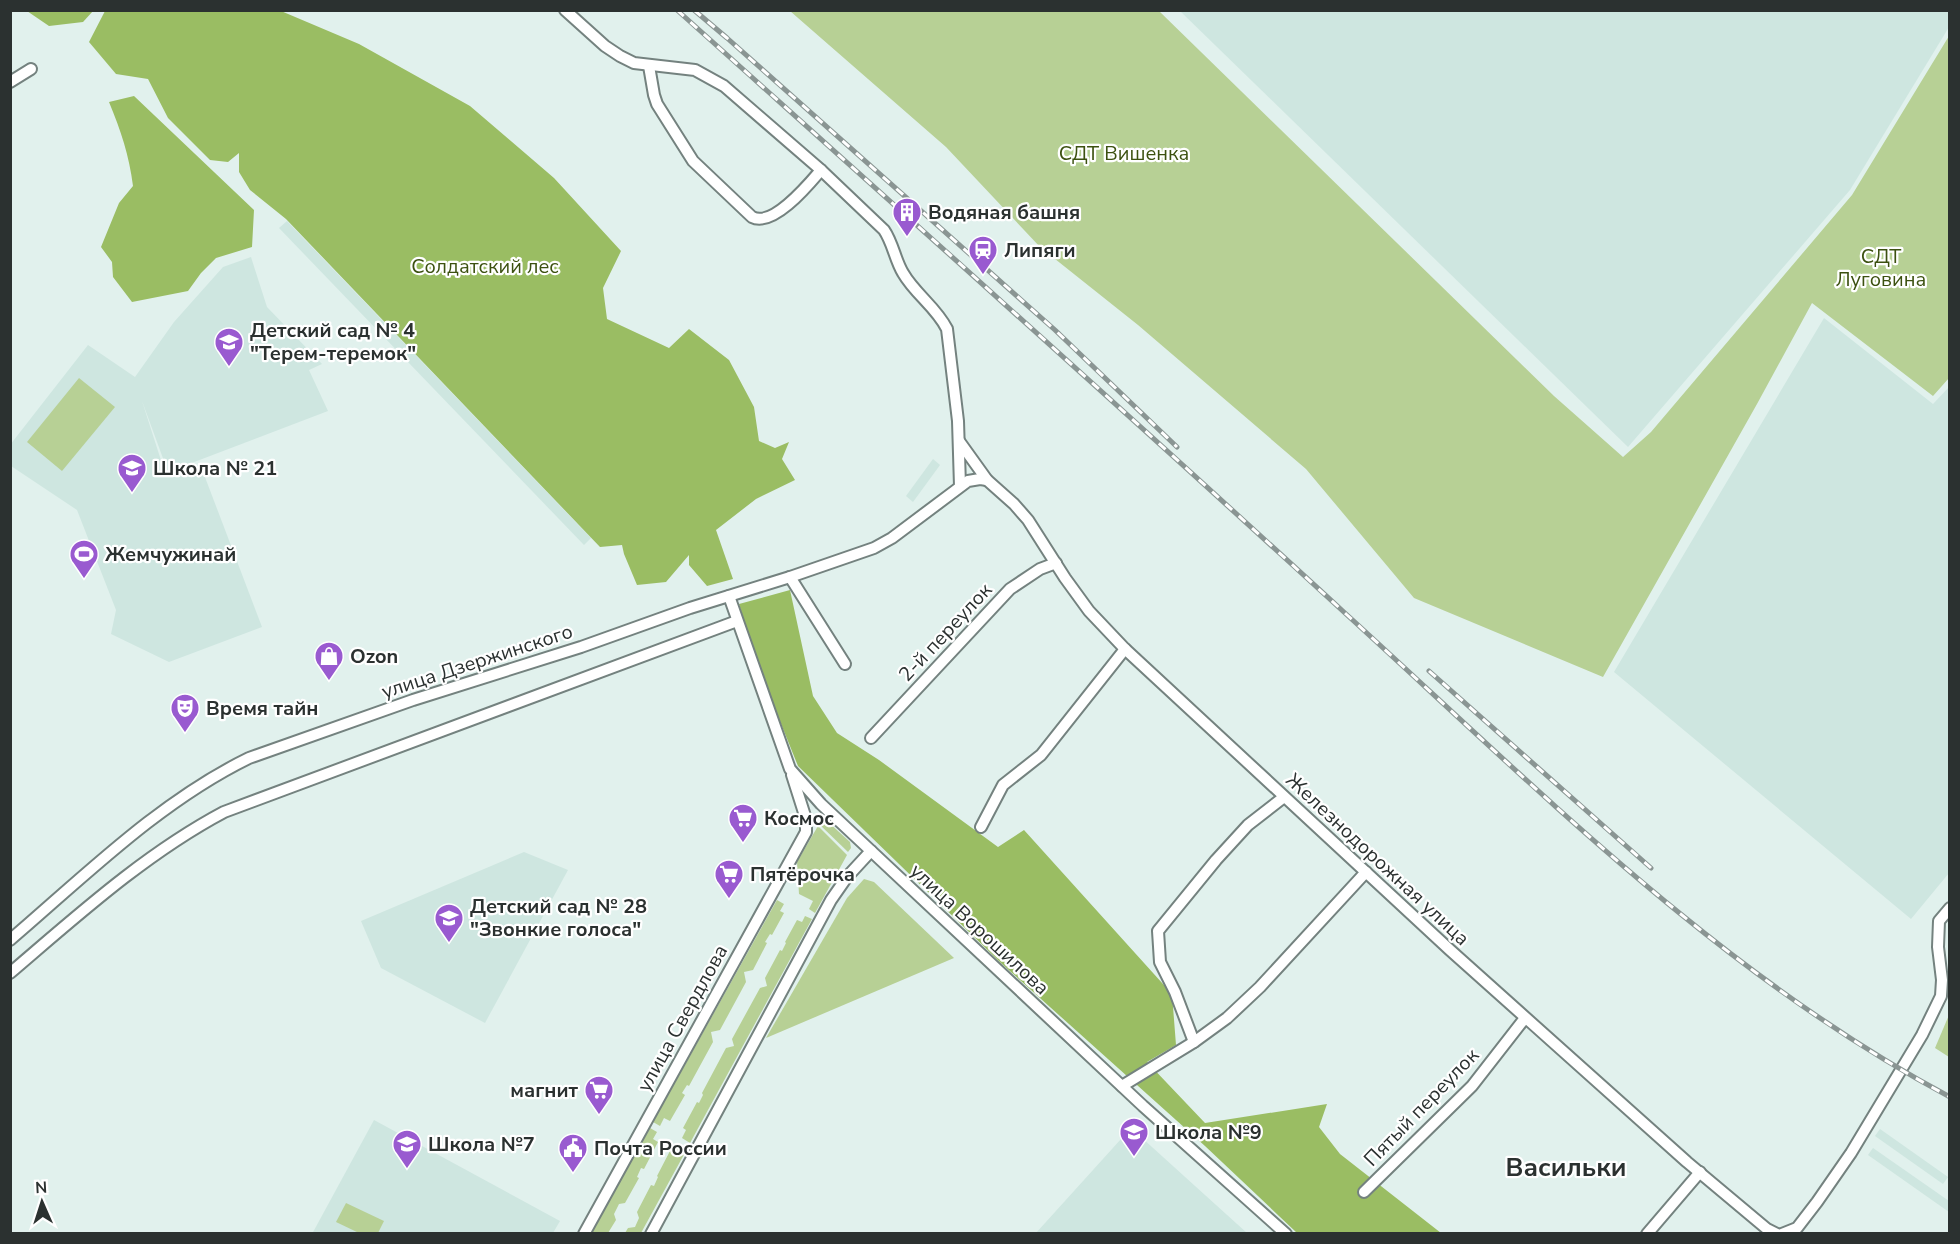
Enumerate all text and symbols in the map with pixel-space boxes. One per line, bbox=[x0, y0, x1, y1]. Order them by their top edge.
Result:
park label: СДТ Вишенка bbox=[1059, 140, 1189, 167]
building icon: Водяная башня bbox=[891, 196, 923, 238]
place label: Водяная башня bbox=[928, 199, 1080, 226]
station icon: Липяги bbox=[967, 234, 999, 276]
place label: Липяги bbox=[1004, 237, 1076, 264]
park label: СДТ Луговина bbox=[1836, 243, 1926, 293]
park label: Солдатский лес bbox=[411, 253, 559, 280]
place label: Детский сад № 4 "Терем-теремок" bbox=[250, 317, 416, 367]
school or university icon: Детский сад № 4 "Терем-теремок" bbox=[213, 326, 245, 368]
school or university icon: Школа № 21 bbox=[116, 452, 148, 494]
place label: Школа № 21 bbox=[153, 455, 277, 482]
sports icon: Жемчужинай bbox=[68, 538, 100, 580]
place label: Жемчужинай bbox=[105, 541, 236, 568]
street label: 2-й переулок bbox=[893, 577, 998, 687]
street label: улица Дзержинского bbox=[378, 618, 576, 705]
shop icon: Ozon bbox=[313, 640, 345, 682]
place label: Ozon bbox=[350, 643, 398, 670]
theatre icon: Время тайн bbox=[169, 692, 201, 734]
place label: Время тайн bbox=[206, 695, 318, 722]
street label: Железнодорожная улица bbox=[1280, 767, 1475, 952]
supermarket icon: Космос bbox=[727, 802, 759, 844]
place label: Космос bbox=[764, 805, 834, 832]
supermarket icon: Пятёрочка bbox=[713, 858, 745, 900]
street label: улица Ворошилова bbox=[904, 858, 1055, 1001]
place label: Пятёрочка bbox=[750, 861, 855, 888]
place label: Детский сад № 28 "Звонкие голоса" bbox=[470, 893, 647, 943]
school or university icon: Детский сад № 28 "Звонкие голоса" bbox=[433, 902, 465, 944]
street label: улица Свердлова bbox=[631, 940, 734, 1097]
street label: Пятый переулок bbox=[1358, 1042, 1485, 1172]
supermarket icon: магнит bbox=[583, 1074, 615, 1116]
place label: магнит bbox=[510, 1077, 579, 1104]
school or university icon: Школа №9 bbox=[1118, 1116, 1150, 1158]
place label: Школа №9 bbox=[1155, 1119, 1262, 1146]
school or university icon: Школа №7 bbox=[391, 1128, 423, 1170]
place label: Школа №7 bbox=[428, 1131, 535, 1158]
public building icon: Почта России bbox=[557, 1132, 589, 1174]
place label: Почта России bbox=[594, 1135, 727, 1162]
district label: Васильки bbox=[1506, 1150, 1626, 1185]
north arrow bbox=[12, 1172, 72, 1232]
text: N bbox=[35, 1177, 48, 1199]

